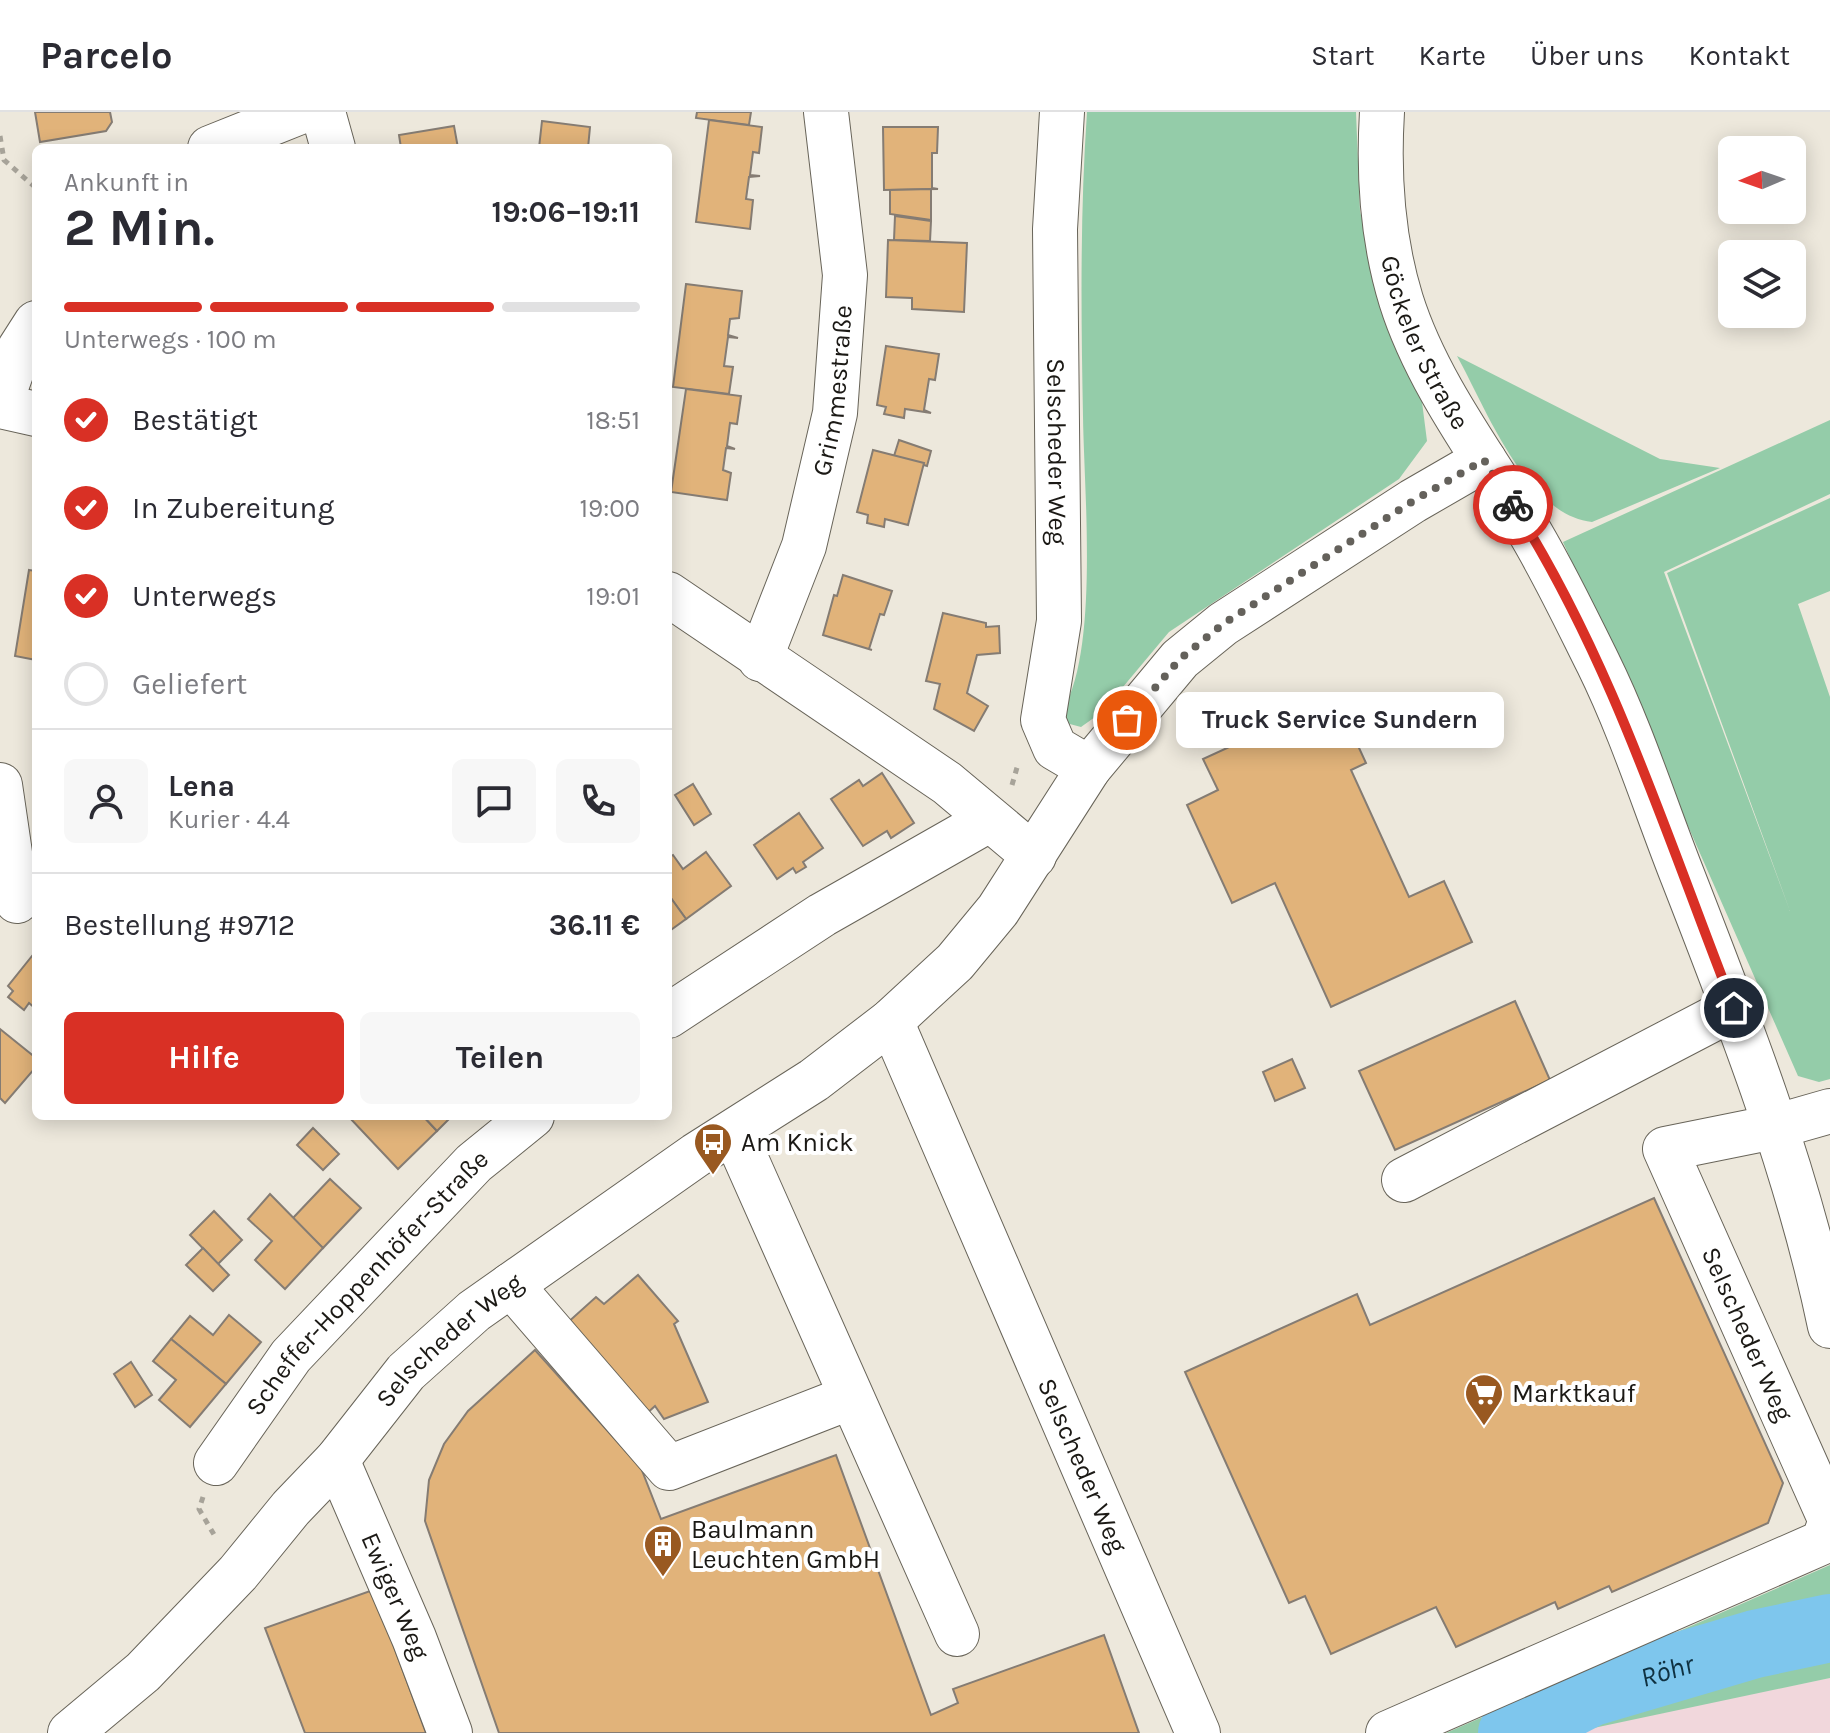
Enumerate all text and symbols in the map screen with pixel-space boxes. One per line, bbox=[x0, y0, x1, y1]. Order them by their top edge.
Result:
text: Parcelo bbox=[40, 33, 173, 78]
text: Start bbox=[1311, 39, 1374, 72]
text: Karte bbox=[1418, 39, 1486, 72]
text: Über uns bbox=[1530, 39, 1645, 72]
text: Kontakt bbox=[1689, 39, 1790, 72]
north arrow bbox=[1718, 136, 1806, 224]
map controls bbox=[1718, 136, 1806, 328]
text: Ankunft in bbox=[64, 167, 189, 198]
text: 19:06–19:11 bbox=[492, 194, 640, 230]
text: 2 Min. bbox=[64, 197, 215, 258]
button: layers bbox=[1718, 240, 1806, 328]
street label: Göckeler Straße bbox=[1375, 252, 1476, 435]
street label: Grimmestraße bbox=[805, 304, 858, 479]
text: Unterwegs · 100 m bbox=[64, 324, 277, 355]
street label: Selscheder Weg bbox=[1041, 358, 1074, 546]
icon: check bbox=[64, 398, 108, 442]
text: Bestätigt bbox=[132, 402, 258, 438]
text: 18:51 bbox=[586, 405, 640, 436]
courier bbox=[1473, 465, 1553, 545]
icon: bike bbox=[1491, 483, 1535, 527]
icon: check bbox=[64, 486, 108, 530]
text: In Zubereitung bbox=[132, 490, 334, 526]
text: 19:00 bbox=[579, 493, 640, 524]
icon: check bbox=[64, 574, 108, 618]
text: Unterwegs bbox=[132, 578, 277, 614]
text: 19:01 bbox=[586, 581, 640, 612]
text: Geliefert bbox=[132, 666, 247, 702]
pin bbox=[1093, 686, 1161, 754]
callout: Truck Service Sundern bbox=[1175, 692, 1503, 748]
icon: bag bbox=[1105, 698, 1149, 742]
text: Truck Service Sundern bbox=[1202, 704, 1478, 735]
button: person bbox=[64, 759, 148, 843]
button: chat bbox=[452, 759, 536, 843]
button: phone bbox=[556, 759, 640, 843]
text: Lena bbox=[168, 768, 235, 804]
text: Kurier · 4.4 bbox=[168, 804, 290, 835]
text: Bestellung #9712 bbox=[64, 907, 295, 943]
text: 36.11 € bbox=[549, 907, 640, 943]
pin bbox=[1700, 974, 1768, 1042]
icon: home bbox=[1712, 986, 1756, 1030]
button: Hilfe bbox=[64, 1012, 344, 1104]
button: Teilen bbox=[360, 1012, 640, 1104]
bus stop icon: Am Knick bbox=[692, 1121, 734, 1176]
place label: Am Knick bbox=[741, 1127, 854, 1158]
street label: Scheffer-Hoppenhöfer-Straße bbox=[239, 1143, 494, 1421]
street label: Selscheder Weg bbox=[1695, 1242, 1800, 1426]
street label: Selscheder Weg bbox=[369, 1266, 529, 1413]
supermarket icon: Marktkauf bbox=[1463, 1372, 1505, 1427]
street label: Selscheder Weg bbox=[1031, 1373, 1134, 1558]
place label: Marktkauf bbox=[1512, 1378, 1637, 1409]
place label: Baulmann Leuchten GmbH bbox=[691, 1514, 880, 1575]
building icon: Baulmann Leuchten GmbH bbox=[642, 1523, 684, 1578]
street label: Ewiger Weg bbox=[355, 1528, 436, 1664]
water label: Röhr bbox=[1636, 1646, 1699, 1693]

